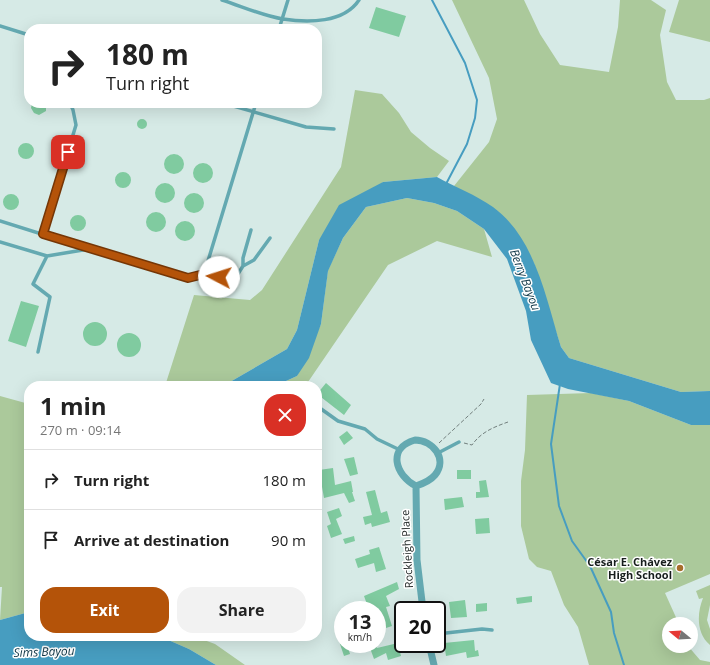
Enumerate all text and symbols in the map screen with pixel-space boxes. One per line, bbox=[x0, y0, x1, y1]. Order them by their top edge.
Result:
text: 180 m bbox=[106, 35, 189, 73]
icon: right bbox=[40, 40, 92, 92]
text: Turn right bbox=[106, 71, 189, 95]
pin bbox=[51, 135, 85, 169]
icon: arrive bbox=[57, 141, 79, 163]
water label: Berry Bayou bbox=[506, 247, 545, 313]
position arrow bbox=[198, 256, 240, 298]
text: 1 min bbox=[40, 389, 107, 422]
button: close bbox=[264, 394, 306, 436]
text: 270 m · 09:14 bbox=[40, 421, 121, 439]
icon: right bbox=[40, 469, 62, 491]
text: Turn right bbox=[74, 470, 149, 490]
text: 180 m bbox=[262, 470, 306, 490]
street label: Rockleigh Place bbox=[397, 509, 416, 589]
icon: arrive bbox=[40, 529, 62, 551]
text: Arrive at destination bbox=[74, 530, 229, 550]
text: 90 m bbox=[271, 530, 306, 550]
place label: César E. Chávez High School bbox=[587, 554, 673, 582]
marker: César E. Chávez High School bbox=[675, 563, 685, 573]
button: Exit bbox=[40, 587, 169, 633]
button: Share bbox=[177, 587, 306, 633]
speed limit sign: 20 bbox=[394, 601, 446, 653]
text: 13 bbox=[349, 608, 371, 635]
north arrow bbox=[662, 617, 698, 653]
map controls bbox=[662, 617, 698, 653]
text: km/h bbox=[348, 630, 372, 644]
water label: Sims Bayou bbox=[13, 642, 75, 661]

